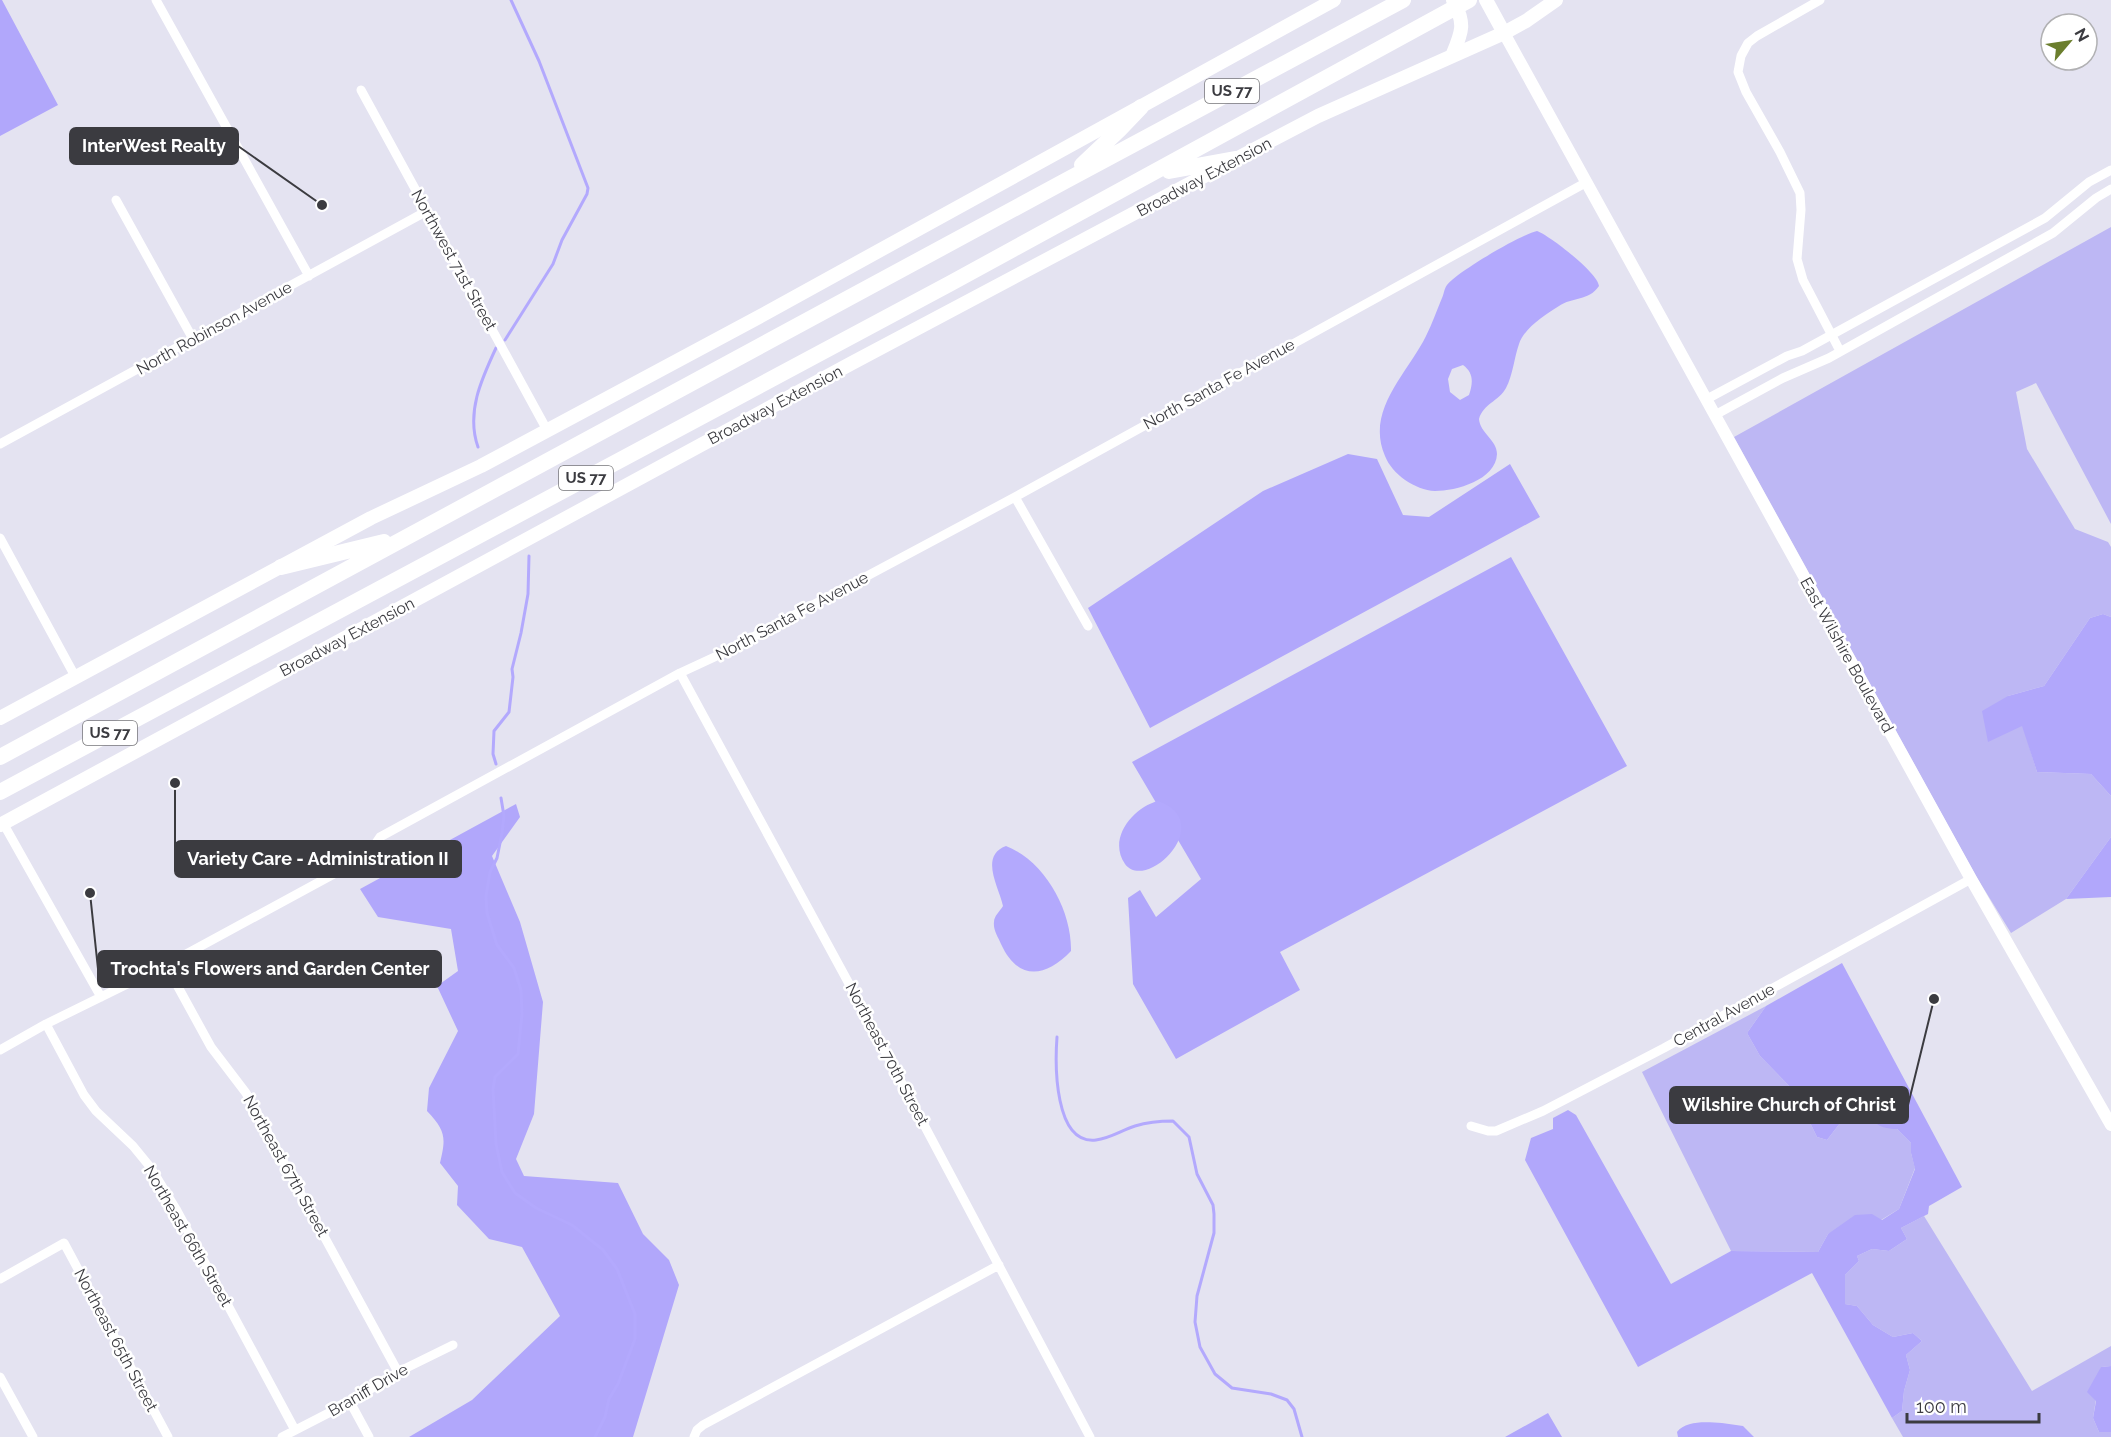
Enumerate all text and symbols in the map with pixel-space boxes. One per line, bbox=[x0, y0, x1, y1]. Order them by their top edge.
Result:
north arrow bbox=[2039, 12, 2099, 72]
text: N bbox=[2070, 25, 2093, 45]
road number: US 77 bbox=[1205, 79, 1259, 103]
callout: InterWest Realty bbox=[70, 128, 238, 164]
street label: Broadway Extension bbox=[1133, 133, 1275, 221]
text: InterWest Realty bbox=[82, 135, 226, 156]
street label: Northwest 71st Street bbox=[407, 186, 501, 334]
street label: North Robinson Avenue bbox=[133, 277, 295, 379]
street label: North Santa Fe Avenue bbox=[1140, 334, 1298, 434]
street label: Broadway Extension bbox=[704, 361, 846, 449]
road number: US 77 bbox=[559, 466, 613, 490]
street label: North Santa Fe Avenue bbox=[712, 568, 872, 664]
street label: East Wilshire Boulevard bbox=[1796, 574, 1898, 736]
street label: Broadway Extension bbox=[276, 593, 418, 681]
road number: US 77 bbox=[83, 721, 137, 745]
callout: Variety Care - Administration II bbox=[175, 841, 461, 877]
text: Variety Care - Administration II bbox=[187, 848, 449, 869]
callout: Trochta's Flowers and Garden Center bbox=[98, 951, 441, 987]
text: Trochta's Flowers and Garden Center bbox=[111, 958, 429, 979]
street label: Northeast 70th Street bbox=[841, 979, 933, 1129]
street label: Central Avenue bbox=[1670, 979, 1778, 1051]
callout: Wilshire Church of Christ bbox=[1670, 1087, 1908, 1123]
street label: Northeast 67th Street bbox=[239, 1092, 333, 1241]
text: Wilshire Church of Christ bbox=[1682, 1094, 1896, 1115]
street label: Northeast 66th Street bbox=[140, 1162, 236, 1310]
street label: Northeast 65th Street bbox=[70, 1265, 162, 1415]
street label: Braniff Drive bbox=[325, 1360, 411, 1420]
scale bar bbox=[1907, 1386, 2039, 1424]
text: 100 m bbox=[1916, 1396, 1967, 1417]

